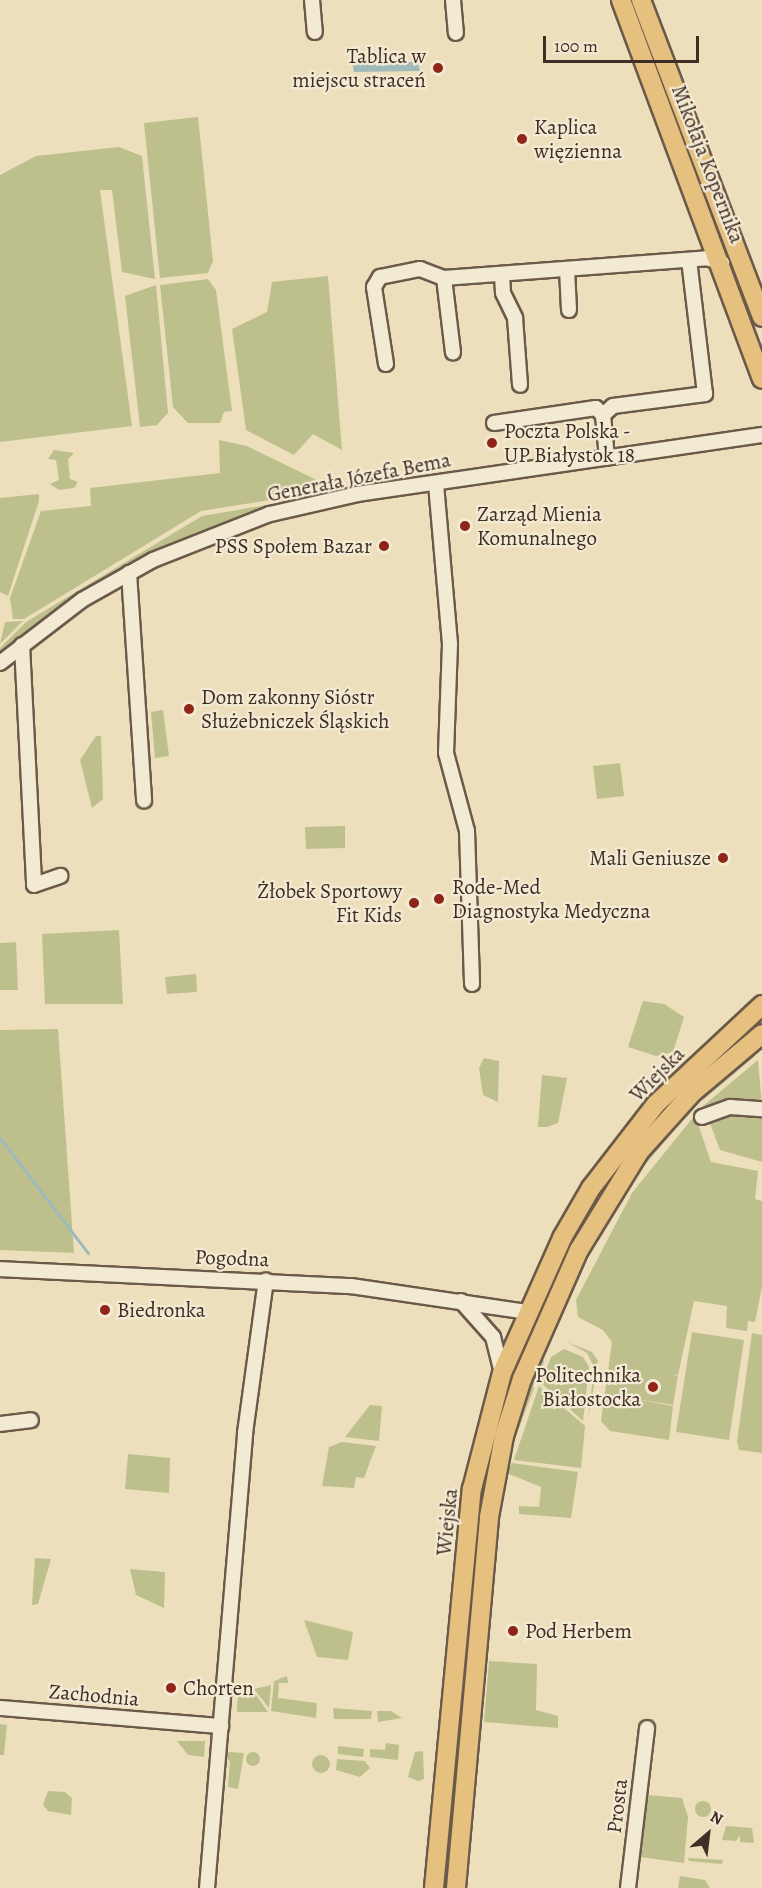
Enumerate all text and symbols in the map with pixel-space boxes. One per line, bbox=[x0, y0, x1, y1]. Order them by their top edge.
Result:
scale bar bbox=[546, 24, 702, 62]
text: 100 m bbox=[554, 34, 598, 58]
place label: Tablica w miejscu straceń bbox=[292, 43, 426, 93]
marker: Tablica w miejscu straceń bbox=[431, 61, 445, 75]
street label: Mikołaja Kopernika bbox=[666, 81, 750, 247]
place label: Kaplica więzienna bbox=[534, 114, 622, 164]
marker: Kaplica więzienna bbox=[515, 132, 529, 146]
place label: Poczta Polska - UP Białystok 18 bbox=[504, 418, 635, 468]
marker: Poczta Polska - UP Białystok 18 bbox=[485, 436, 499, 450]
street label: Generała Józefa Bema bbox=[265, 447, 453, 507]
place label: Zarząd Mienia Komunalnego bbox=[477, 501, 602, 551]
marker: Zarząd Mienia Komunalnego bbox=[458, 519, 472, 533]
place label: PSS Społem Bazar bbox=[215, 533, 372, 559]
marker: PSS Społem Bazar bbox=[377, 539, 391, 553]
place label: Dom zakonny Sióstr Służebniczek Śląskich bbox=[201, 684, 389, 734]
marker: Dom zakonny Sióstr Służebniczek Śląskich bbox=[182, 702, 196, 716]
place label: Mali Geniusze bbox=[589, 845, 711, 871]
marker: Mali Geniusze bbox=[716, 851, 730, 865]
place label: Rode-Med Diagnostyka Medyczna bbox=[452, 874, 651, 924]
place label: Żłobek Sportowy Fit Kids bbox=[257, 878, 402, 928]
marker: Rode-Med Diagnostyka Medyczna bbox=[430, 890, 448, 908]
marker: Żłobek Sportowy Fit Kids bbox=[407, 896, 421, 910]
street label: Wiejska bbox=[624, 1041, 690, 1107]
street label: Pogodna bbox=[194, 1244, 270, 1272]
place label: Biedronka bbox=[117, 1297, 206, 1323]
marker: Biedronka bbox=[98, 1303, 112, 1317]
place label: Politechnika Białostocka bbox=[535, 1362, 641, 1412]
marker: Politechnika Białostocka bbox=[646, 1380, 660, 1394]
street label: Wiejska bbox=[431, 1487, 463, 1557]
place label: Pod Herbem bbox=[525, 1618, 632, 1644]
marker: Pod Herbem bbox=[506, 1624, 520, 1638]
place label: Chorten bbox=[183, 1675, 254, 1701]
street label: Zachodnia bbox=[48, 1678, 140, 1712]
marker: Chorten bbox=[164, 1681, 178, 1695]
street label: Prosta bbox=[601, 1777, 633, 1835]
north arrow bbox=[678, 1804, 738, 1864]
text: N bbox=[706, 1806, 727, 1831]

